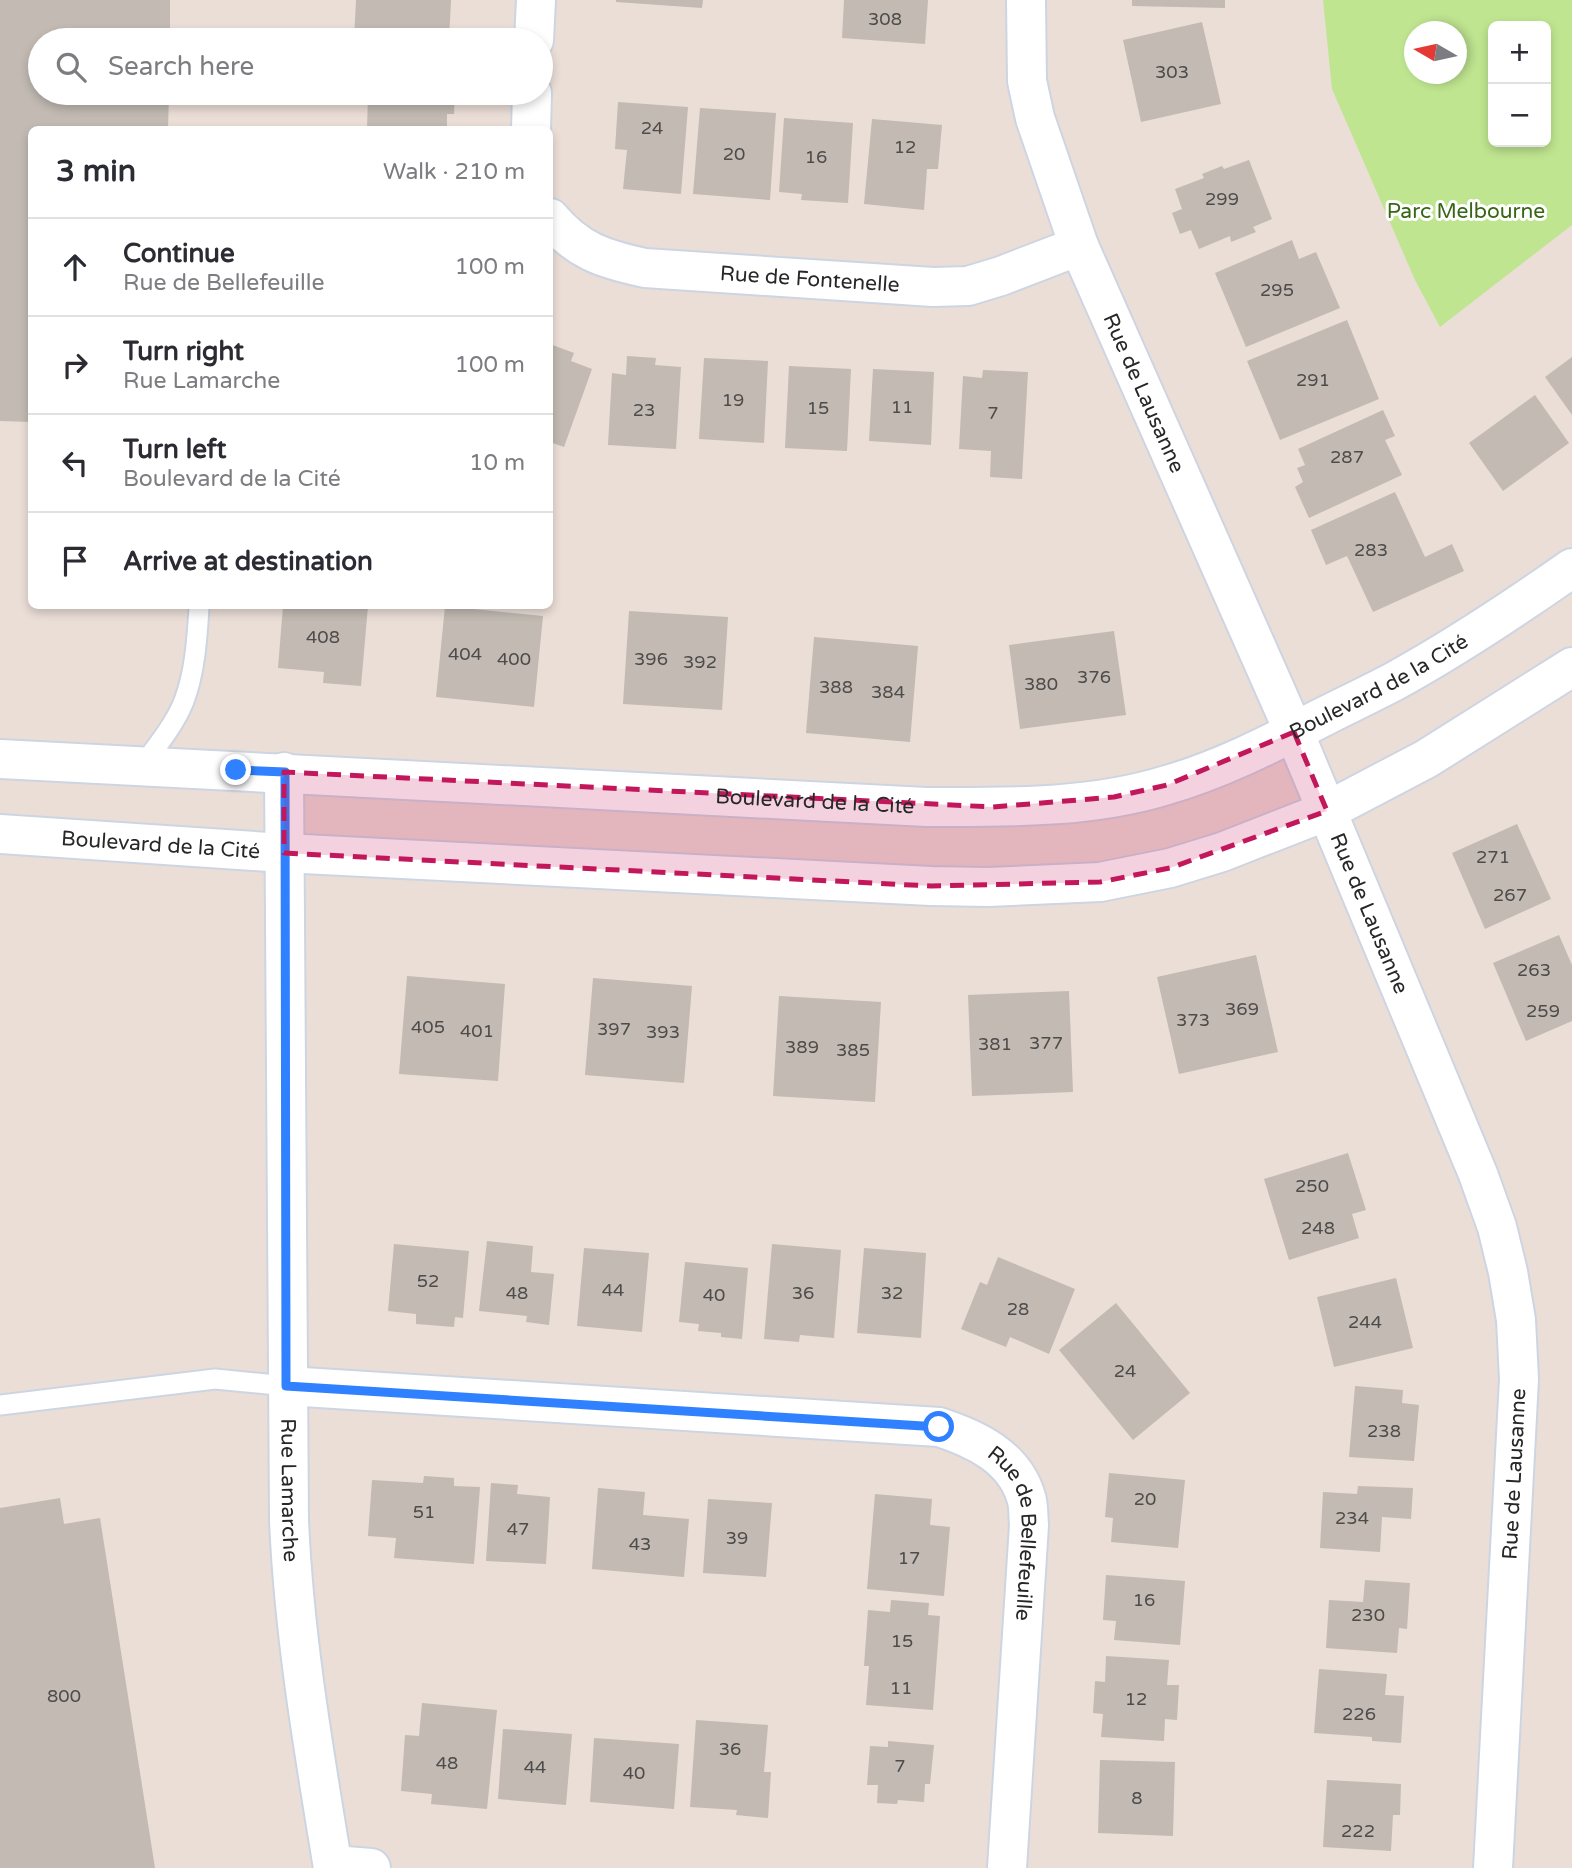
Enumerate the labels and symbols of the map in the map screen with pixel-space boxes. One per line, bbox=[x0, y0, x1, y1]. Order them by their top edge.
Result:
house number: 308 bbox=[868, 8, 902, 30]
north arrow bbox=[1404, 21, 1467, 84]
house number: 303 bbox=[1155, 61, 1189, 83]
house number: 24 bbox=[641, 117, 663, 139]
house number: 12 bbox=[894, 136, 916, 158]
house number: 20 bbox=[723, 143, 745, 165]
house number: 16 bbox=[805, 146, 827, 168]
house number: 299 bbox=[1205, 188, 1239, 210]
park label: Parc Melbourne bbox=[1387, 199, 1545, 224]
street label: Rue de Fontenelle bbox=[719, 261, 900, 298]
house number: 295 bbox=[1260, 279, 1294, 301]
street label: Rue de Lausanne bbox=[1097, 310, 1190, 477]
house number: 291 bbox=[1296, 369, 1330, 391]
house number: 19 bbox=[722, 389, 744, 411]
house number: 11 bbox=[891, 396, 913, 418]
house number: 15 bbox=[807, 397, 829, 419]
house number: 23 bbox=[633, 399, 655, 421]
house number: 7 bbox=[987, 402, 999, 424]
house number: 287 bbox=[1330, 446, 1364, 468]
house number: 283 bbox=[1354, 539, 1388, 561]
house number: 408 bbox=[306, 626, 340, 648]
street label: Boulevard de la Cité bbox=[1285, 629, 1473, 745]
house number: 404 bbox=[448, 643, 482, 665]
house number: 400 bbox=[497, 648, 531, 670]
house number: 396 bbox=[634, 648, 668, 670]
house number: 392 bbox=[683, 651, 717, 673]
house number: 376 bbox=[1077, 666, 1111, 688]
house number: 380 bbox=[1024, 673, 1058, 695]
house number: 388 bbox=[819, 676, 853, 698]
house number: 384 bbox=[871, 681, 905, 703]
route end bbox=[220, 754, 251, 785]
street label: Boulevard de la Cité bbox=[715, 784, 915, 819]
street label: Boulevard de la Cité bbox=[60, 826, 261, 864]
street label: Rue de Lausanne bbox=[1324, 829, 1414, 998]
house number: 271 bbox=[1476, 846, 1510, 868]
house number: 267 bbox=[1493, 884, 1527, 906]
house number: 263 bbox=[1517, 959, 1551, 981]
house number: 369 bbox=[1225, 998, 1259, 1020]
house number: 259 bbox=[1526, 1000, 1560, 1022]
house number: 373 bbox=[1176, 1009, 1210, 1031]
house number: 405 bbox=[411, 1016, 445, 1038]
house number: 397 bbox=[597, 1018, 631, 1040]
house number: 401 bbox=[460, 1020, 494, 1042]
house number: 393 bbox=[646, 1021, 680, 1043]
house number: 377 bbox=[1029, 1032, 1063, 1054]
house number: 381 bbox=[978, 1033, 1012, 1055]
house number: 389 bbox=[785, 1036, 819, 1058]
house number: 385 bbox=[836, 1039, 870, 1061]
house number: 250 bbox=[1295, 1175, 1329, 1197]
house number: 248 bbox=[1301, 1217, 1335, 1239]
house number: 52 bbox=[417, 1270, 439, 1292]
house number: 44 bbox=[602, 1279, 624, 1301]
house number: 48 bbox=[506, 1282, 528, 1304]
house number: 36 bbox=[792, 1282, 814, 1304]
house number: 32 bbox=[881, 1282, 903, 1304]
house number: 40 bbox=[703, 1284, 725, 1306]
house number: 28 bbox=[1007, 1298, 1029, 1320]
house number: 244 bbox=[1348, 1311, 1382, 1333]
house number: 24 bbox=[1114, 1360, 1136, 1382]
street label: Rue de Lausanne bbox=[1498, 1388, 1531, 1560]
route start bbox=[923, 1411, 954, 1442]
street label: Rue Lamarche bbox=[275, 1418, 303, 1563]
house number: 238 bbox=[1367, 1420, 1401, 1442]
street label: Rue de Bellefeuille bbox=[983, 1441, 1041, 1622]
house number: 20 bbox=[1134, 1488, 1156, 1510]
house number: 51 bbox=[413, 1501, 435, 1523]
house number: 234 bbox=[1335, 1507, 1369, 1529]
house number: 47 bbox=[507, 1518, 529, 1540]
house number: 39 bbox=[726, 1527, 748, 1549]
house number: 43 bbox=[629, 1533, 651, 1555]
house number: 17 bbox=[898, 1547, 920, 1569]
house number: 16 bbox=[1133, 1589, 1155, 1611]
house number: 230 bbox=[1351, 1604, 1385, 1626]
house number: 15 bbox=[891, 1630, 913, 1652]
house number: 11 bbox=[890, 1677, 912, 1699]
house number: 800 bbox=[47, 1685, 81, 1707]
house number: 12 bbox=[1125, 1688, 1147, 1710]
house number: 226 bbox=[1342, 1703, 1376, 1725]
house number: 36 bbox=[719, 1738, 741, 1760]
house number: 48 bbox=[436, 1752, 458, 1774]
house number: 7 bbox=[894, 1755, 906, 1777]
house number: 44 bbox=[524, 1756, 546, 1778]
house number: 40 bbox=[623, 1762, 645, 1784]
house number: 8 bbox=[1131, 1787, 1143, 1809]
house number: 222 bbox=[1341, 1820, 1375, 1842]

